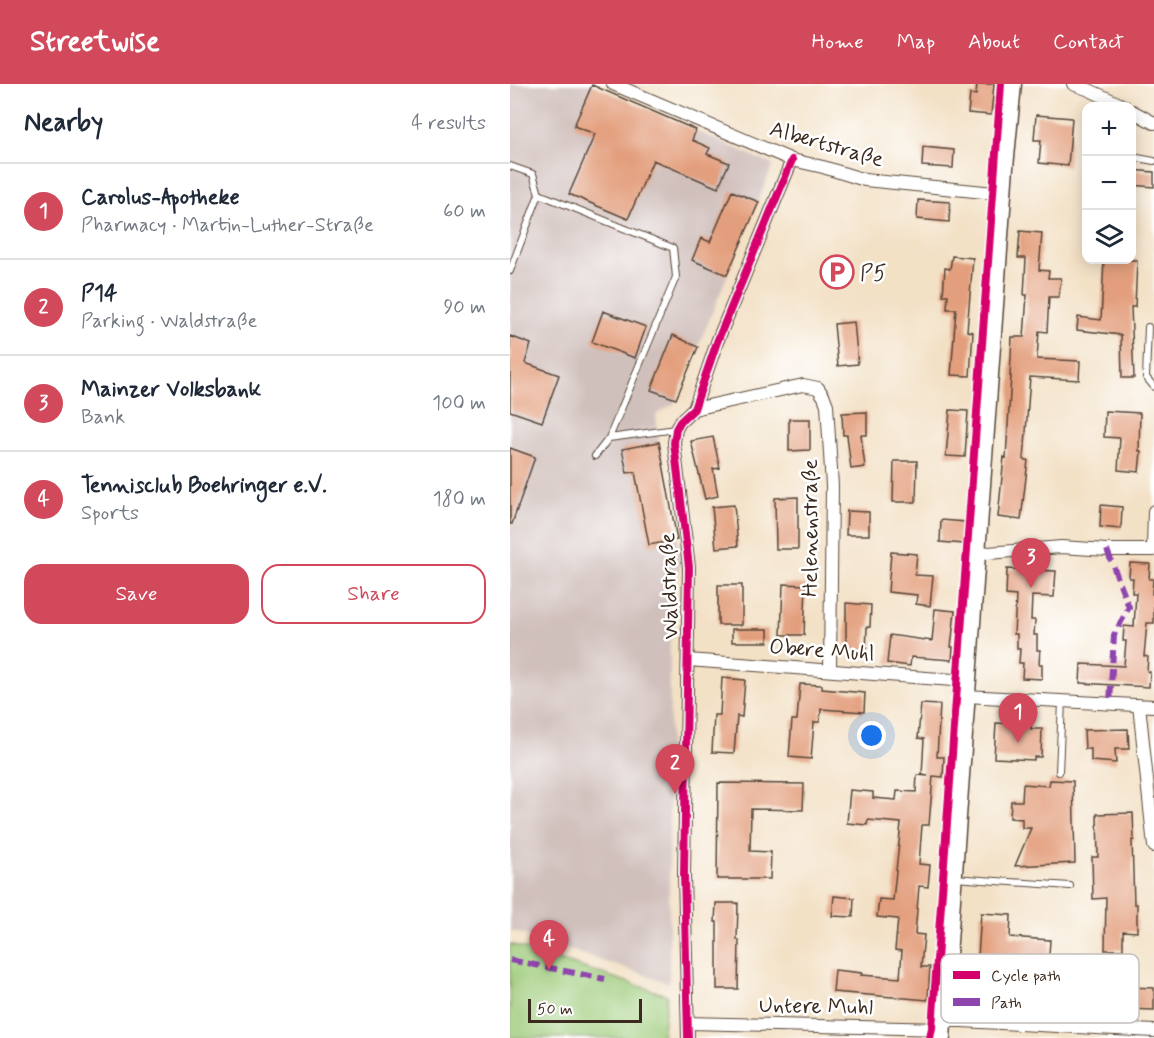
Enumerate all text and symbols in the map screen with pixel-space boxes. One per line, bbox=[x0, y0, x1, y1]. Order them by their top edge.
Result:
text: Streetwise bbox=[30, 24, 160, 61]
text: Home bbox=[812, 28, 864, 56]
text: Map bbox=[897, 28, 935, 56]
text: About bbox=[968, 28, 1020, 56]
text: Contact bbox=[1053, 28, 1124, 56]
map controls bbox=[1082, 102, 1136, 264]
button: + bbox=[1082, 102, 1136, 156]
text: Nearby bbox=[24, 106, 103, 140]
text: 4 results bbox=[411, 110, 486, 137]
street label: Albertstraße bbox=[766, 115, 887, 175]
button: − bbox=[1082, 156, 1136, 210]
text: Carolus-Apotheke bbox=[81, 184, 240, 212]
text: 1 bbox=[39, 198, 48, 225]
text: 60 m bbox=[443, 198, 486, 225]
button: layers bbox=[1082, 210, 1136, 264]
text: Pharmacy · Martin-Luther-Straße bbox=[81, 212, 374, 239]
parking icon: P5 bbox=[819, 254, 855, 290]
place label: P5 bbox=[860, 260, 886, 288]
text: P14 bbox=[81, 280, 117, 308]
text: 2 bbox=[39, 294, 48, 321]
text: 90 m bbox=[443, 294, 486, 321]
text: Parking · Waldstraße bbox=[81, 308, 257, 335]
text: Mainzer Volksbank bbox=[81, 376, 261, 404]
text: 3 bbox=[39, 390, 48, 417]
text: 100 m bbox=[432, 390, 486, 417]
text: Bank bbox=[81, 404, 125, 431]
street label: Helenenstraße bbox=[797, 459, 825, 597]
text: Tennisclub Boehringer e.V. bbox=[81, 472, 327, 500]
text: 4 bbox=[38, 486, 49, 513]
text: 180 m bbox=[433, 486, 486, 513]
text: Sports bbox=[81, 500, 139, 527]
street label: Waldstraße bbox=[654, 532, 686, 640]
pin: 3 bbox=[1012, 538, 1050, 588]
button: Save bbox=[24, 564, 249, 624]
button: Share bbox=[261, 564, 486, 624]
street label: Obere Muhl bbox=[768, 633, 875, 669]
pin: 1 bbox=[998, 694, 1038, 743]
your location bbox=[857, 721, 886, 750]
pin: 2 bbox=[656, 744, 694, 794]
pin: 4 bbox=[530, 920, 568, 970]
legend bbox=[941, 954, 1139, 1023]
text: Cycle path bbox=[991, 966, 1061, 987]
street label: Untere Muhl bbox=[759, 992, 873, 1022]
text: Path bbox=[991, 993, 1022, 1014]
scale bar bbox=[528, 996, 642, 1024]
text: 50 m bbox=[537, 999, 573, 1020]

